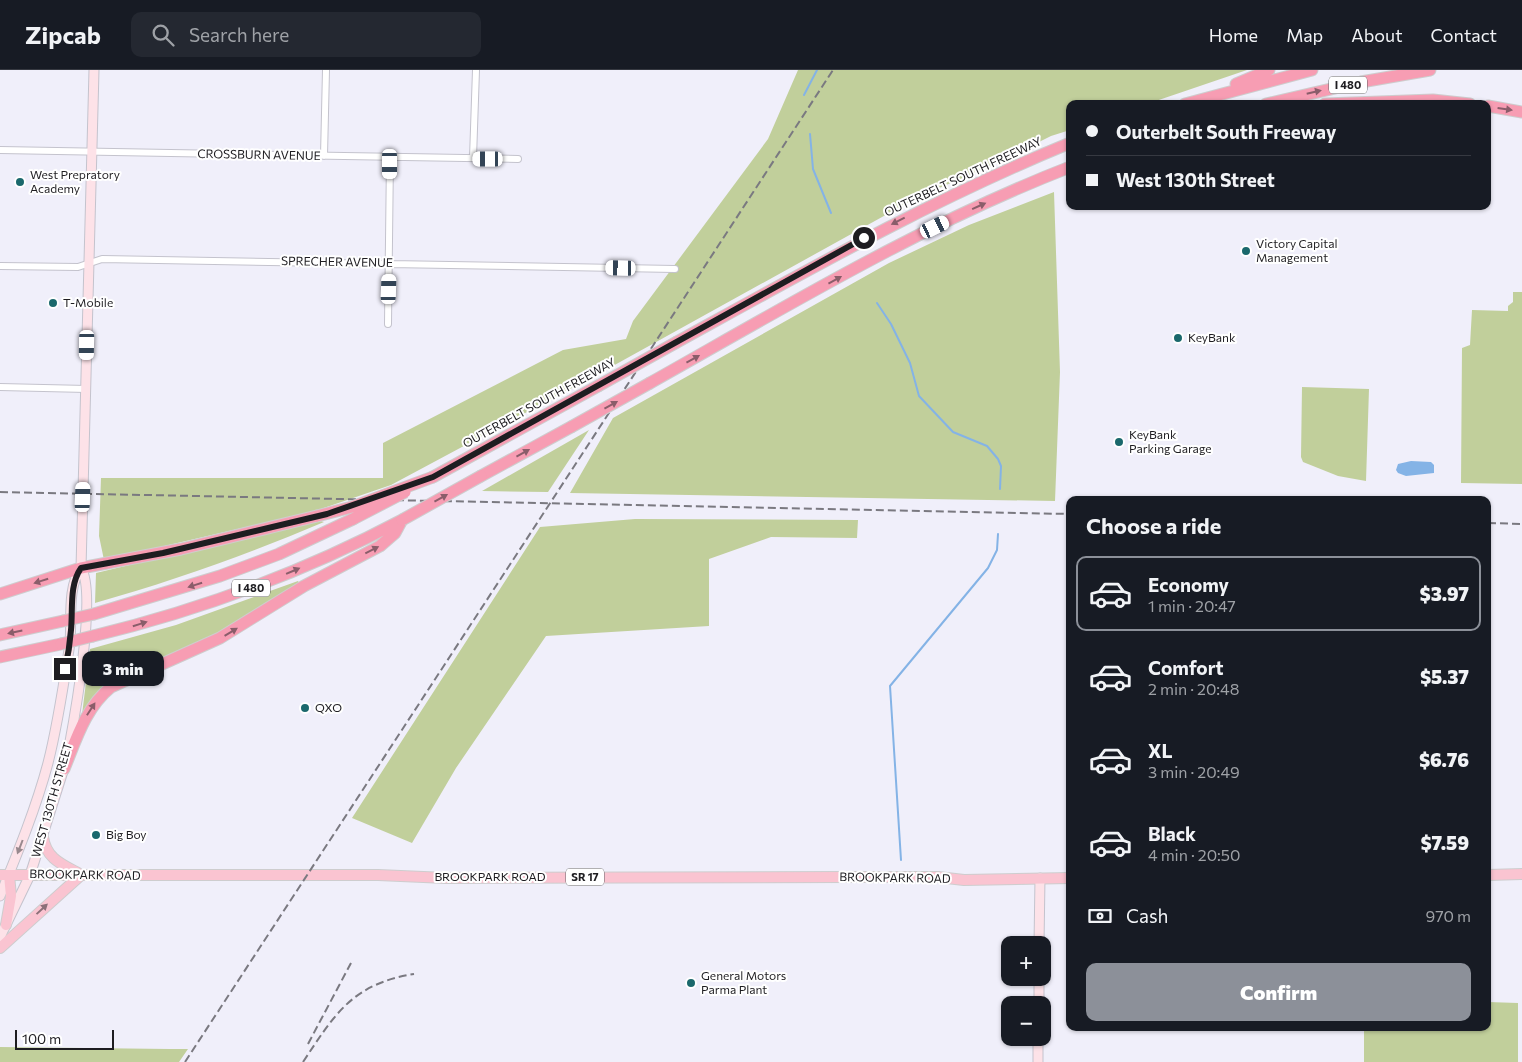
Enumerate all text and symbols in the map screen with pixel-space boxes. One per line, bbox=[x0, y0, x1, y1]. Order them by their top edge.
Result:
search box bbox=[131, 12, 481, 57]
text: Zipcab bbox=[25, 20, 101, 49]
icon: search bbox=[149, 21, 177, 49]
text: Search here bbox=[189, 23, 289, 46]
text: Home bbox=[1209, 24, 1258, 46]
text: Map bbox=[1286, 24, 1323, 46]
text: About bbox=[1351, 24, 1403, 46]
text: Contact bbox=[1431, 24, 1497, 46]
road number: I 480 bbox=[1329, 76, 1367, 94]
one-way arrow bbox=[1306, 88, 1321, 96]
one-way arrow bbox=[1497, 105, 1513, 113]
text: Outerbelt South Freeway bbox=[1116, 120, 1336, 143]
street label: OUTERBELT SOUTH FREEWAY bbox=[882, 133, 1044, 219]
street label: CROSSBURN AVENUE bbox=[197, 146, 321, 162]
car bbox=[382, 149, 397, 179]
car bbox=[473, 152, 503, 167]
place label: West Prepratory Academy bbox=[30, 167, 120, 195]
text: West 130th Street bbox=[1116, 168, 1275, 191]
marker: West Prepratory Academy bbox=[14, 176, 26, 188]
one-way arrow bbox=[972, 201, 986, 209]
car bbox=[918, 214, 951, 240]
one-way arrow bbox=[891, 217, 905, 225]
route start bbox=[853, 227, 875, 249]
place label: Victory Capital Management bbox=[1256, 236, 1337, 264]
marker: Victory Capital Management bbox=[1240, 245, 1252, 257]
street label: SPRECHER AVENUE bbox=[281, 253, 393, 269]
car bbox=[605, 260, 636, 276]
car bbox=[380, 274, 397, 304]
one-way arrow bbox=[828, 275, 841, 284]
place label: T-Mobile bbox=[63, 295, 113, 309]
marker: T-Mobile bbox=[47, 297, 59, 309]
car bbox=[79, 330, 94, 360]
place label: KeyBank bbox=[1188, 330, 1236, 344]
marker: KeyBank bbox=[1172, 332, 1184, 344]
street label: OUTERBELT SOUTH FREEWAY bbox=[460, 354, 617, 450]
one-way arrow bbox=[686, 355, 700, 363]
one-way arrow bbox=[603, 401, 618, 409]
place label: KeyBank Parking Garage bbox=[1129, 427, 1212, 455]
marker: KeyBank Parking Garage bbox=[1113, 436, 1125, 448]
one-way arrow bbox=[516, 449, 531, 457]
car bbox=[74, 482, 91, 512]
one-way arrow bbox=[435, 494, 448, 503]
text: Choose a ride bbox=[1086, 512, 1221, 539]
one-way arrow bbox=[364, 546, 379, 554]
one-way arrow bbox=[286, 567, 300, 575]
icon: car bbox=[1088, 571, 1133, 616]
text: Economy bbox=[1148, 573, 1229, 596]
one-way arrow bbox=[33, 577, 48, 585]
road number: I 480 bbox=[232, 579, 270, 596]
one-way arrow bbox=[187, 581, 202, 589]
text: $3.97 bbox=[1420, 582, 1469, 605]
text: 1 min · 20:47 bbox=[1148, 596, 1236, 615]
one-way arrow bbox=[132, 620, 147, 628]
one-way arrow bbox=[225, 627, 238, 636]
one-way arrow bbox=[7, 628, 22, 636]
callout: 3 min bbox=[82, 652, 165, 686]
icon: car bbox=[1088, 654, 1133, 699]
text: Comfort bbox=[1148, 656, 1224, 679]
route end bbox=[54, 658, 76, 680]
text: 3 min bbox=[103, 659, 143, 678]
text: $5.37 bbox=[1420, 665, 1469, 688]
text: 2 min · 20:48 bbox=[1148, 679, 1239, 698]
place label: QXO bbox=[315, 700, 342, 714]
one-way arrow bbox=[86, 702, 96, 715]
marker: QXO bbox=[299, 702, 311, 714]
icon: car bbox=[1088, 737, 1133, 782]
text: XL bbox=[1148, 739, 1173, 762]
street label: WEST 130TH STREET bbox=[28, 740, 74, 859]
text: $6.76 bbox=[1419, 748, 1469, 771]
text: 3 min · 20:49 bbox=[1148, 762, 1240, 781]
icon: car bbox=[1088, 820, 1133, 865]
text: Black bbox=[1148, 822, 1196, 845]
place label: Big Boy bbox=[106, 827, 147, 841]
marker: Big Boy bbox=[90, 829, 102, 841]
text: $7.59 bbox=[1421, 831, 1469, 854]
one-way arrow bbox=[15, 839, 23, 854]
text: 4 min · 20:50 bbox=[1148, 845, 1240, 864]
street label: BROOKPARK ROAD bbox=[29, 866, 141, 882]
street label: BROOKPARK ROAD bbox=[434, 869, 546, 883]
road number: SR 17 bbox=[566, 869, 604, 886]
street label: BROOKPARK ROAD bbox=[839, 869, 951, 885]
icon: cash bbox=[1086, 902, 1114, 930]
one-way arrow bbox=[36, 903, 48, 915]
text: Cash bbox=[1126, 904, 1168, 927]
text: 970 m bbox=[1425, 906, 1471, 925]
map controls bbox=[1001, 936, 1051, 1046]
button: + bbox=[1001, 936, 1051, 986]
button: Confirm bbox=[1086, 963, 1471, 1021]
place label: General Motors Parma Plant bbox=[701, 968, 786, 996]
marker: General Motors Parma Plant bbox=[685, 977, 697, 989]
button: − bbox=[1001, 996, 1051, 1046]
scale bar bbox=[15, 1027, 114, 1050]
text: 100 m bbox=[22, 1030, 61, 1047]

